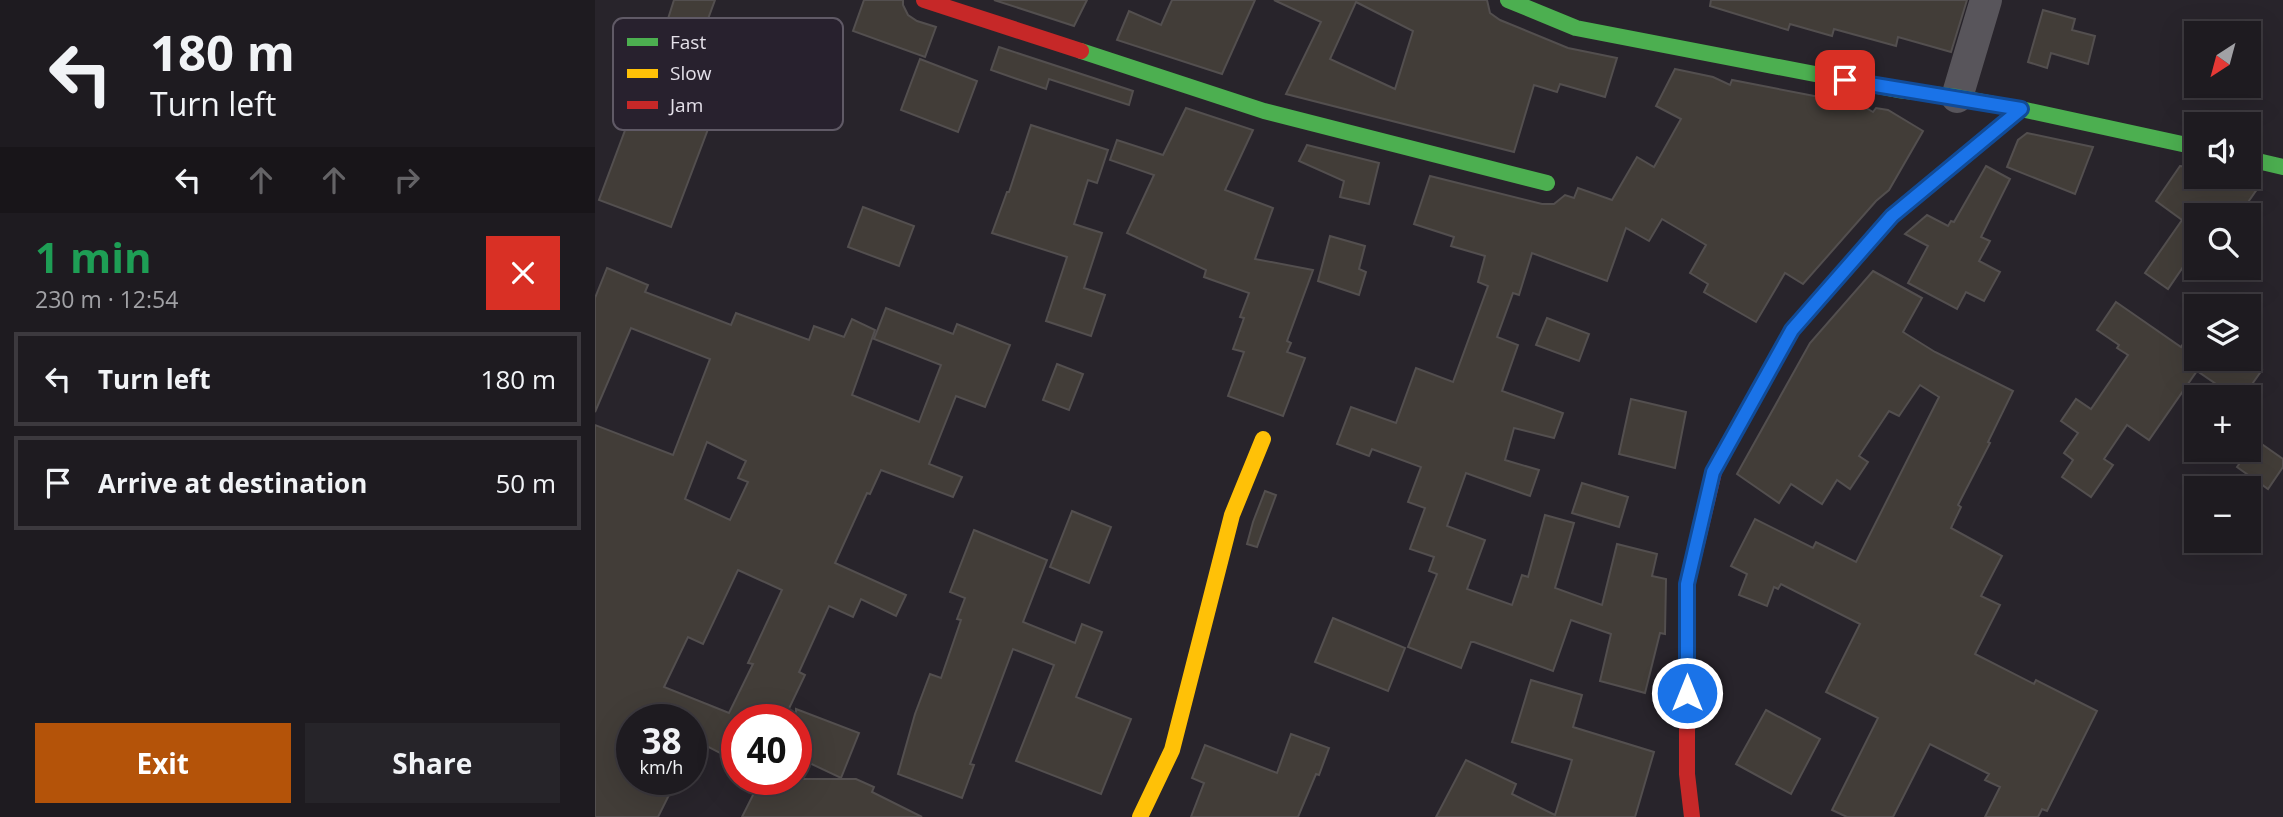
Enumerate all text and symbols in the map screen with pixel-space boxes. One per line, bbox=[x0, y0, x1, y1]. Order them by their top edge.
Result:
legend bbox=[613, 18, 843, 130]
text: 180 m bbox=[150, 19, 295, 85]
north arrow bbox=[2184, 21, 2261, 98]
map controls bbox=[2184, 21, 2261, 553]
icon: left bbox=[35, 28, 126, 119]
text: Fast bbox=[670, 29, 706, 55]
pin bbox=[1815, 50, 1875, 110]
text: Slow bbox=[670, 60, 712, 86]
icon: arrive bbox=[1826, 61, 1864, 99]
text: Turn left bbox=[150, 82, 276, 125]
text: Jam bbox=[668, 92, 703, 118]
button: sound bbox=[2184, 112, 2261, 189]
icon: left bbox=[169, 161, 207, 199]
icon: ahead bbox=[242, 161, 280, 199]
icon: ahead bbox=[315, 161, 353, 199]
icon: right bbox=[388, 161, 426, 199]
button: search bbox=[2184, 203, 2261, 280]
text: 1 min bbox=[35, 228, 152, 285]
button: close bbox=[486, 236, 560, 310]
text: 230 m · 12:54 bbox=[35, 283, 178, 315]
button: layers bbox=[2184, 294, 2261, 371]
icon: left bbox=[39, 360, 77, 398]
text: Turn left bbox=[98, 361, 210, 397]
text: 180 m bbox=[481, 361, 556, 397]
button: + bbox=[2184, 385, 2261, 462]
icon: arrive bbox=[39, 464, 77, 502]
text: Arrive at destination bbox=[98, 465, 367, 501]
text: 50 m bbox=[495, 465, 556, 501]
button: − bbox=[2184, 476, 2261, 553]
position arrow bbox=[1650, 656, 1724, 730]
speed limit sign: 40 bbox=[721, 704, 812, 795]
text: 38 bbox=[641, 717, 682, 764]
button: Exit bbox=[35, 723, 291, 803]
button: Share bbox=[305, 723, 560, 803]
text: km/h bbox=[640, 755, 683, 779]

